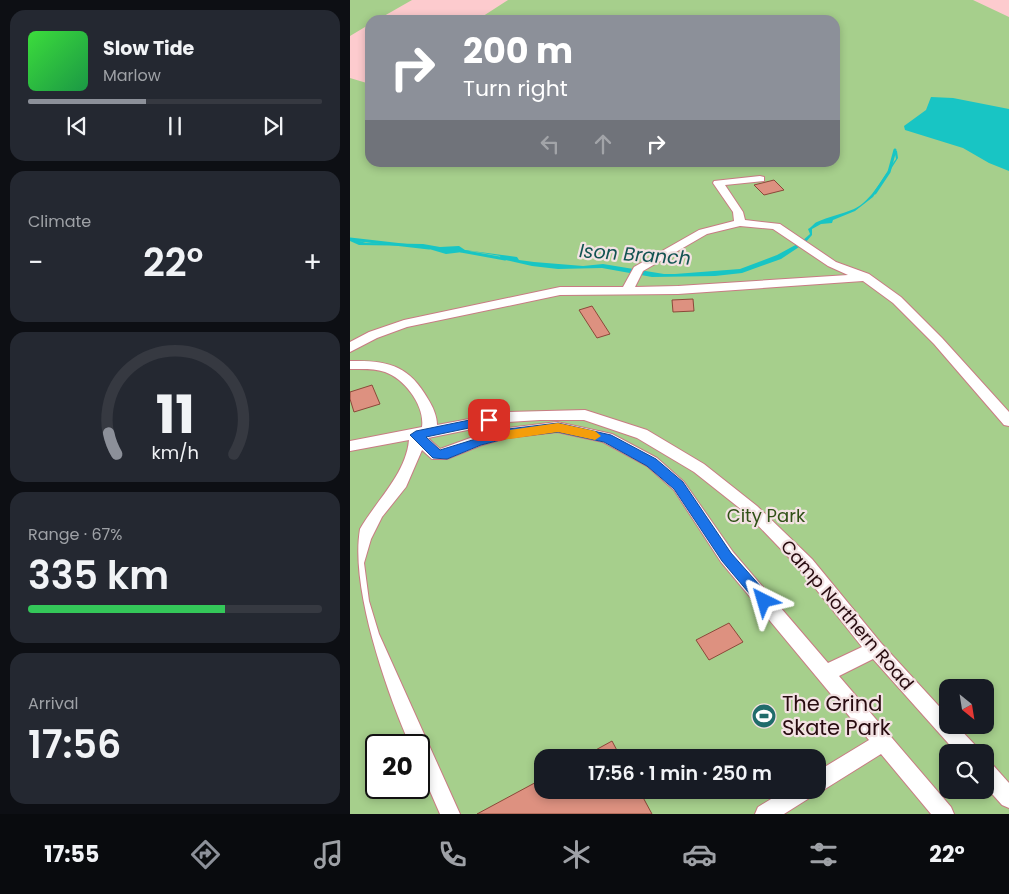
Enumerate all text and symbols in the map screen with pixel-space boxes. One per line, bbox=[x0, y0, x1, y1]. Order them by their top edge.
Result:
text: 200 m bbox=[463, 26, 573, 75]
text: Slow Tide bbox=[103, 35, 194, 62]
icon: right bbox=[380, 35, 445, 100]
text: Marlow bbox=[103, 64, 161, 87]
text: Turn right bbox=[463, 73, 568, 104]
icon: previous bbox=[63, 112, 91, 140]
icon: pause bbox=[161, 112, 189, 140]
icon: next bbox=[259, 112, 287, 140]
icon: left bbox=[536, 130, 564, 158]
icon: ahead bbox=[589, 130, 617, 158]
icon: right bbox=[642, 130, 670, 158]
text: Climate bbox=[28, 210, 91, 233]
text: 22° bbox=[143, 236, 203, 289]
water label: Ison Branch bbox=[578, 237, 692, 272]
text: − bbox=[28, 243, 43, 282]
text: + bbox=[303, 243, 322, 282]
text: 11 bbox=[155, 378, 195, 451]
pin bbox=[468, 399, 510, 441]
icon: arrive bbox=[475, 406, 503, 434]
text: km/h bbox=[151, 440, 199, 465]
park label: City Park bbox=[727, 503, 806, 528]
text: Range · 67% bbox=[28, 523, 123, 546]
street label: Camp Northern Road bbox=[775, 534, 920, 695]
text: 335 km bbox=[28, 549, 169, 602]
position arrow bbox=[737, 574, 789, 626]
north arrow bbox=[939, 679, 994, 734]
map controls bbox=[939, 679, 994, 799]
place label: The Grind Skate Park bbox=[782, 689, 891, 742]
text: Arrival bbox=[28, 692, 78, 715]
sports icon: The Grind Skate Park bbox=[751, 703, 777, 729]
text: 17:56 bbox=[28, 718, 121, 771]
speed limit sign: 20 bbox=[365, 734, 430, 799]
button: search bbox=[939, 744, 994, 799]
text: 17:56 · 1 min · 250 m bbox=[588, 760, 772, 787]
icon: directions bbox=[188, 837, 223, 872]
icon: music bbox=[311, 837, 346, 872]
icon: phone bbox=[435, 837, 470, 872]
icon: climate bbox=[559, 837, 594, 872]
icon: car bbox=[682, 837, 717, 872]
icon: filters bbox=[806, 837, 841, 872]
text: 17:55 bbox=[44, 839, 99, 870]
text: 22° bbox=[929, 839, 965, 870]

